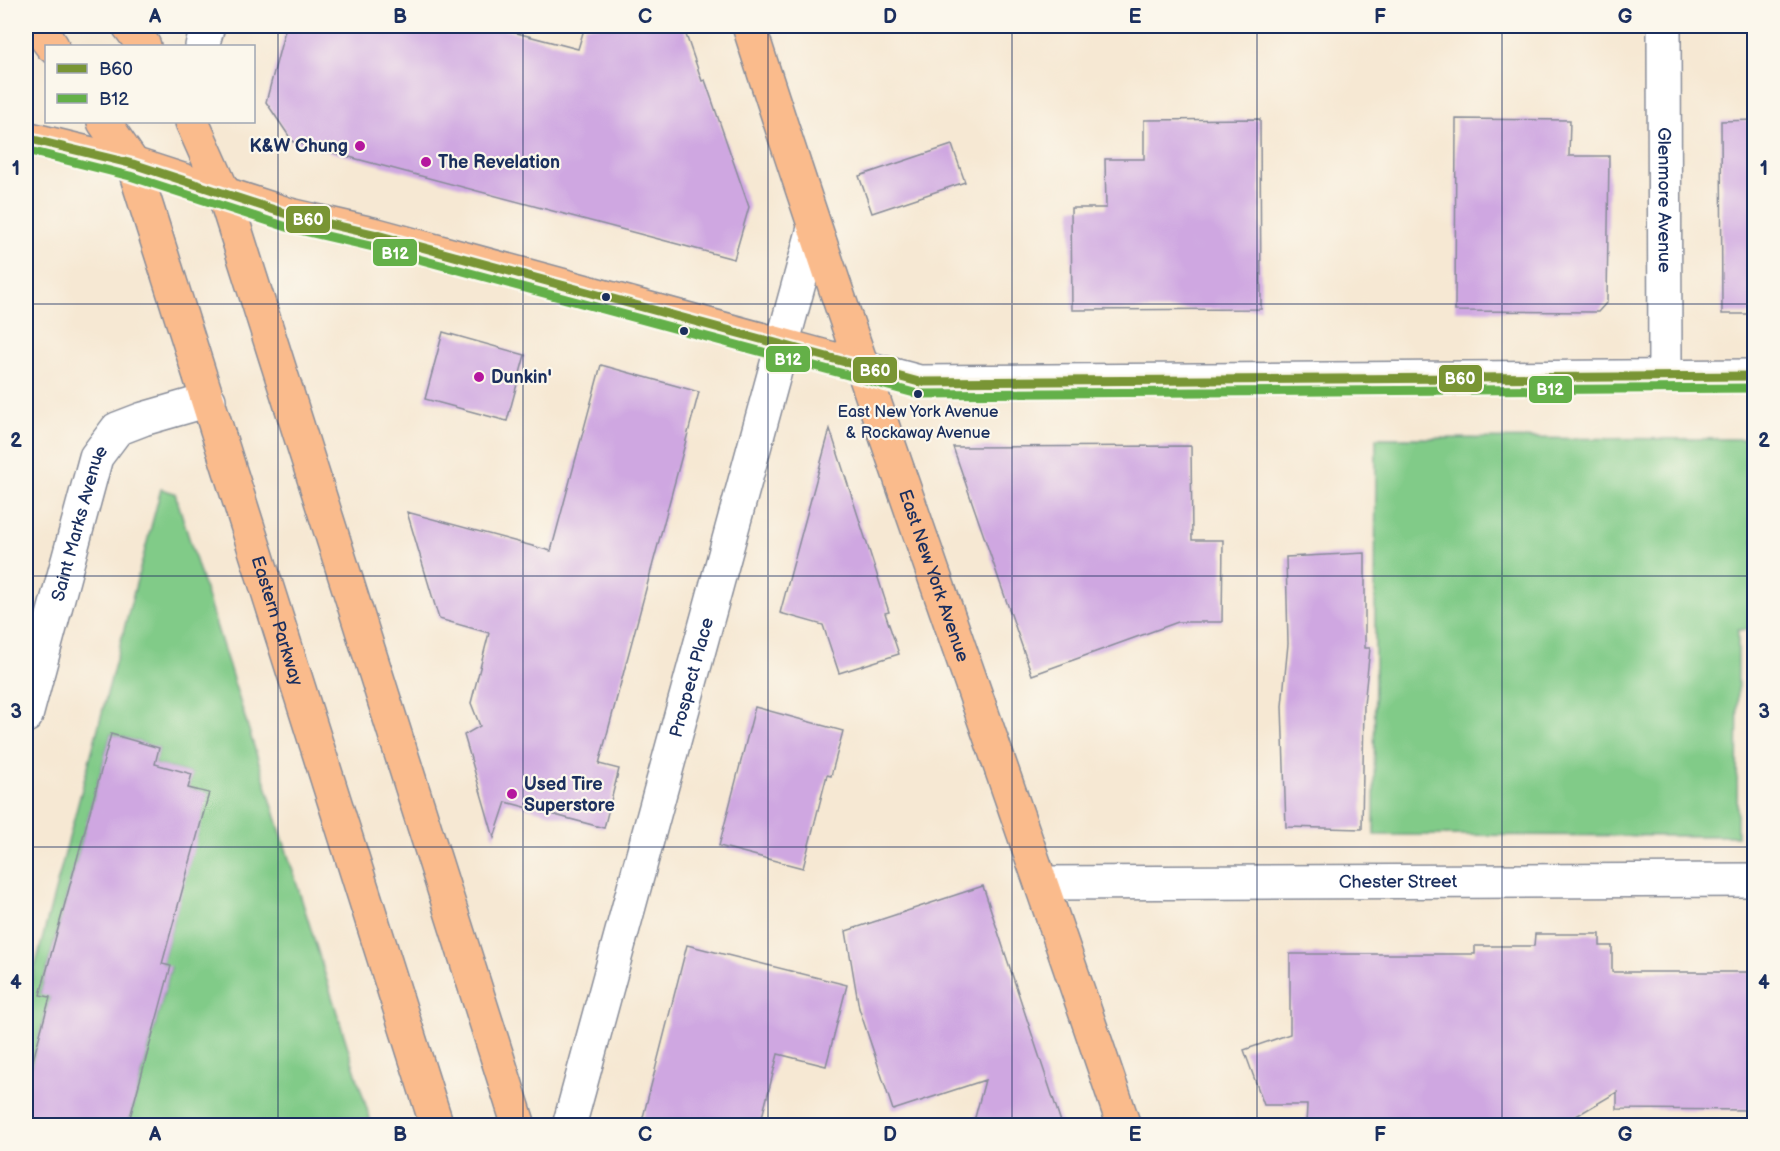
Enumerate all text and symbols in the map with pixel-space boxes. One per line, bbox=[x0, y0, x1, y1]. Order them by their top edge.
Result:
text: A bbox=[148, 5, 162, 29]
text: B bbox=[393, 5, 407, 29]
text: C bbox=[638, 5, 652, 29]
text: D bbox=[883, 5, 897, 29]
text: E bbox=[1129, 5, 1142, 29]
text: F bbox=[1374, 5, 1386, 29]
text: G bbox=[1618, 5, 1633, 29]
legend bbox=[45, 45, 255, 123]
text: B60 bbox=[99, 59, 133, 80]
text: B12 bbox=[99, 89, 129, 110]
street label: Glenmore Avenue bbox=[1654, 127, 1675, 273]
place label: K&W Chung bbox=[249, 136, 348, 157]
marker: K&W Chung bbox=[353, 139, 367, 153]
place label: The Revelation bbox=[438, 152, 560, 173]
marker: The Revelation bbox=[419, 155, 433, 169]
text: 1 bbox=[12, 157, 20, 181]
text: 1 bbox=[1760, 157, 1768, 181]
line badge: B60 bbox=[285, 205, 331, 234]
text: B60 bbox=[293, 211, 323, 230]
line badge: B12 bbox=[372, 238, 418, 267]
text: B12 bbox=[381, 245, 409, 264]
unlabelled marker bbox=[600, 291, 612, 303]
unlabelled marker bbox=[678, 325, 690, 337]
line badge: B12 bbox=[765, 345, 811, 373]
text: B12 bbox=[774, 351, 802, 370]
line badge: B60 bbox=[852, 356, 898, 384]
text: B60 bbox=[860, 362, 890, 381]
line badge: B60 bbox=[1438, 364, 1483, 393]
place label: Dunkin' bbox=[491, 367, 552, 388]
marker: Dunkin' bbox=[472, 370, 486, 384]
text: B60 bbox=[1445, 370, 1475, 389]
line badge: B12 bbox=[1528, 375, 1573, 404]
text: B12 bbox=[1536, 381, 1564, 400]
marker: East New York Avenue & Rockaway Avenue bbox=[912, 388, 924, 400]
place label: East New York Avenue & Rockaway Avenue bbox=[837, 403, 999, 443]
text: 2 bbox=[10, 429, 22, 453]
text: 2 bbox=[1758, 429, 1770, 453]
street label: Saint Marks Avenue bbox=[47, 441, 112, 603]
street label: East New York Avenue bbox=[895, 487, 974, 665]
street label: Eastern Parkway bbox=[247, 553, 308, 689]
street label: Prospect Place bbox=[665, 615, 718, 740]
text: 3 bbox=[10, 700, 22, 724]
text: 3 bbox=[1758, 700, 1770, 724]
place label: Used Tire Superstore bbox=[524, 774, 615, 816]
marker: Used Tire Superstore bbox=[505, 787, 519, 801]
street label: Chester Street bbox=[1339, 871, 1458, 892]
text: 4 bbox=[10, 971, 22, 995]
text: 4 bbox=[1758, 971, 1770, 995]
text: A bbox=[148, 1123, 162, 1147]
text: B bbox=[393, 1123, 407, 1147]
text: C bbox=[638, 1123, 652, 1147]
text: D bbox=[883, 1123, 897, 1147]
text: E bbox=[1129, 1123, 1142, 1147]
text: F bbox=[1374, 1123, 1386, 1147]
text: G bbox=[1618, 1123, 1633, 1147]

